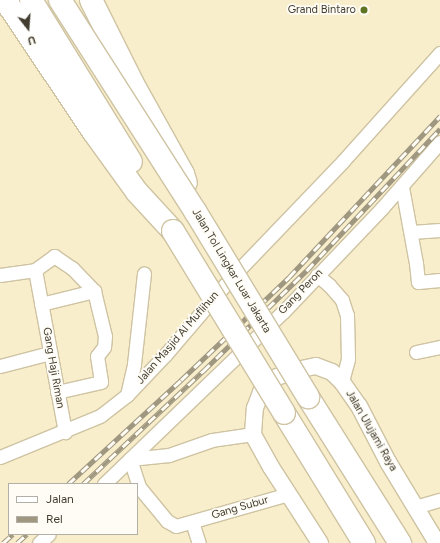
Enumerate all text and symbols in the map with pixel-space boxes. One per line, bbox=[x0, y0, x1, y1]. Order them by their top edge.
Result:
place label: Grand Bintaro bbox=[288, 3, 356, 17]
marker: Grand Bintaro bbox=[359, 5, 369, 15]
north arrow bbox=[8, 8, 48, 48]
text: U bbox=[26, 33, 37, 47]
street label: Jalan Tol Lingkar Luar Jakarta bbox=[189, 206, 273, 336]
street label: Gang Peron bbox=[276, 267, 326, 317]
street label: Jalan Masjid Al Muflihun bbox=[134, 289, 222, 387]
street label: Gang Haji Riman bbox=[39, 327, 67, 409]
street label: Jalan Ulujami Raya bbox=[342, 388, 400, 474]
legend bbox=[8, 483, 138, 535]
text: Jalan bbox=[46, 492, 74, 506]
street label: Gang Subur bbox=[210, 494, 270, 522]
text: Rel bbox=[46, 512, 63, 526]

